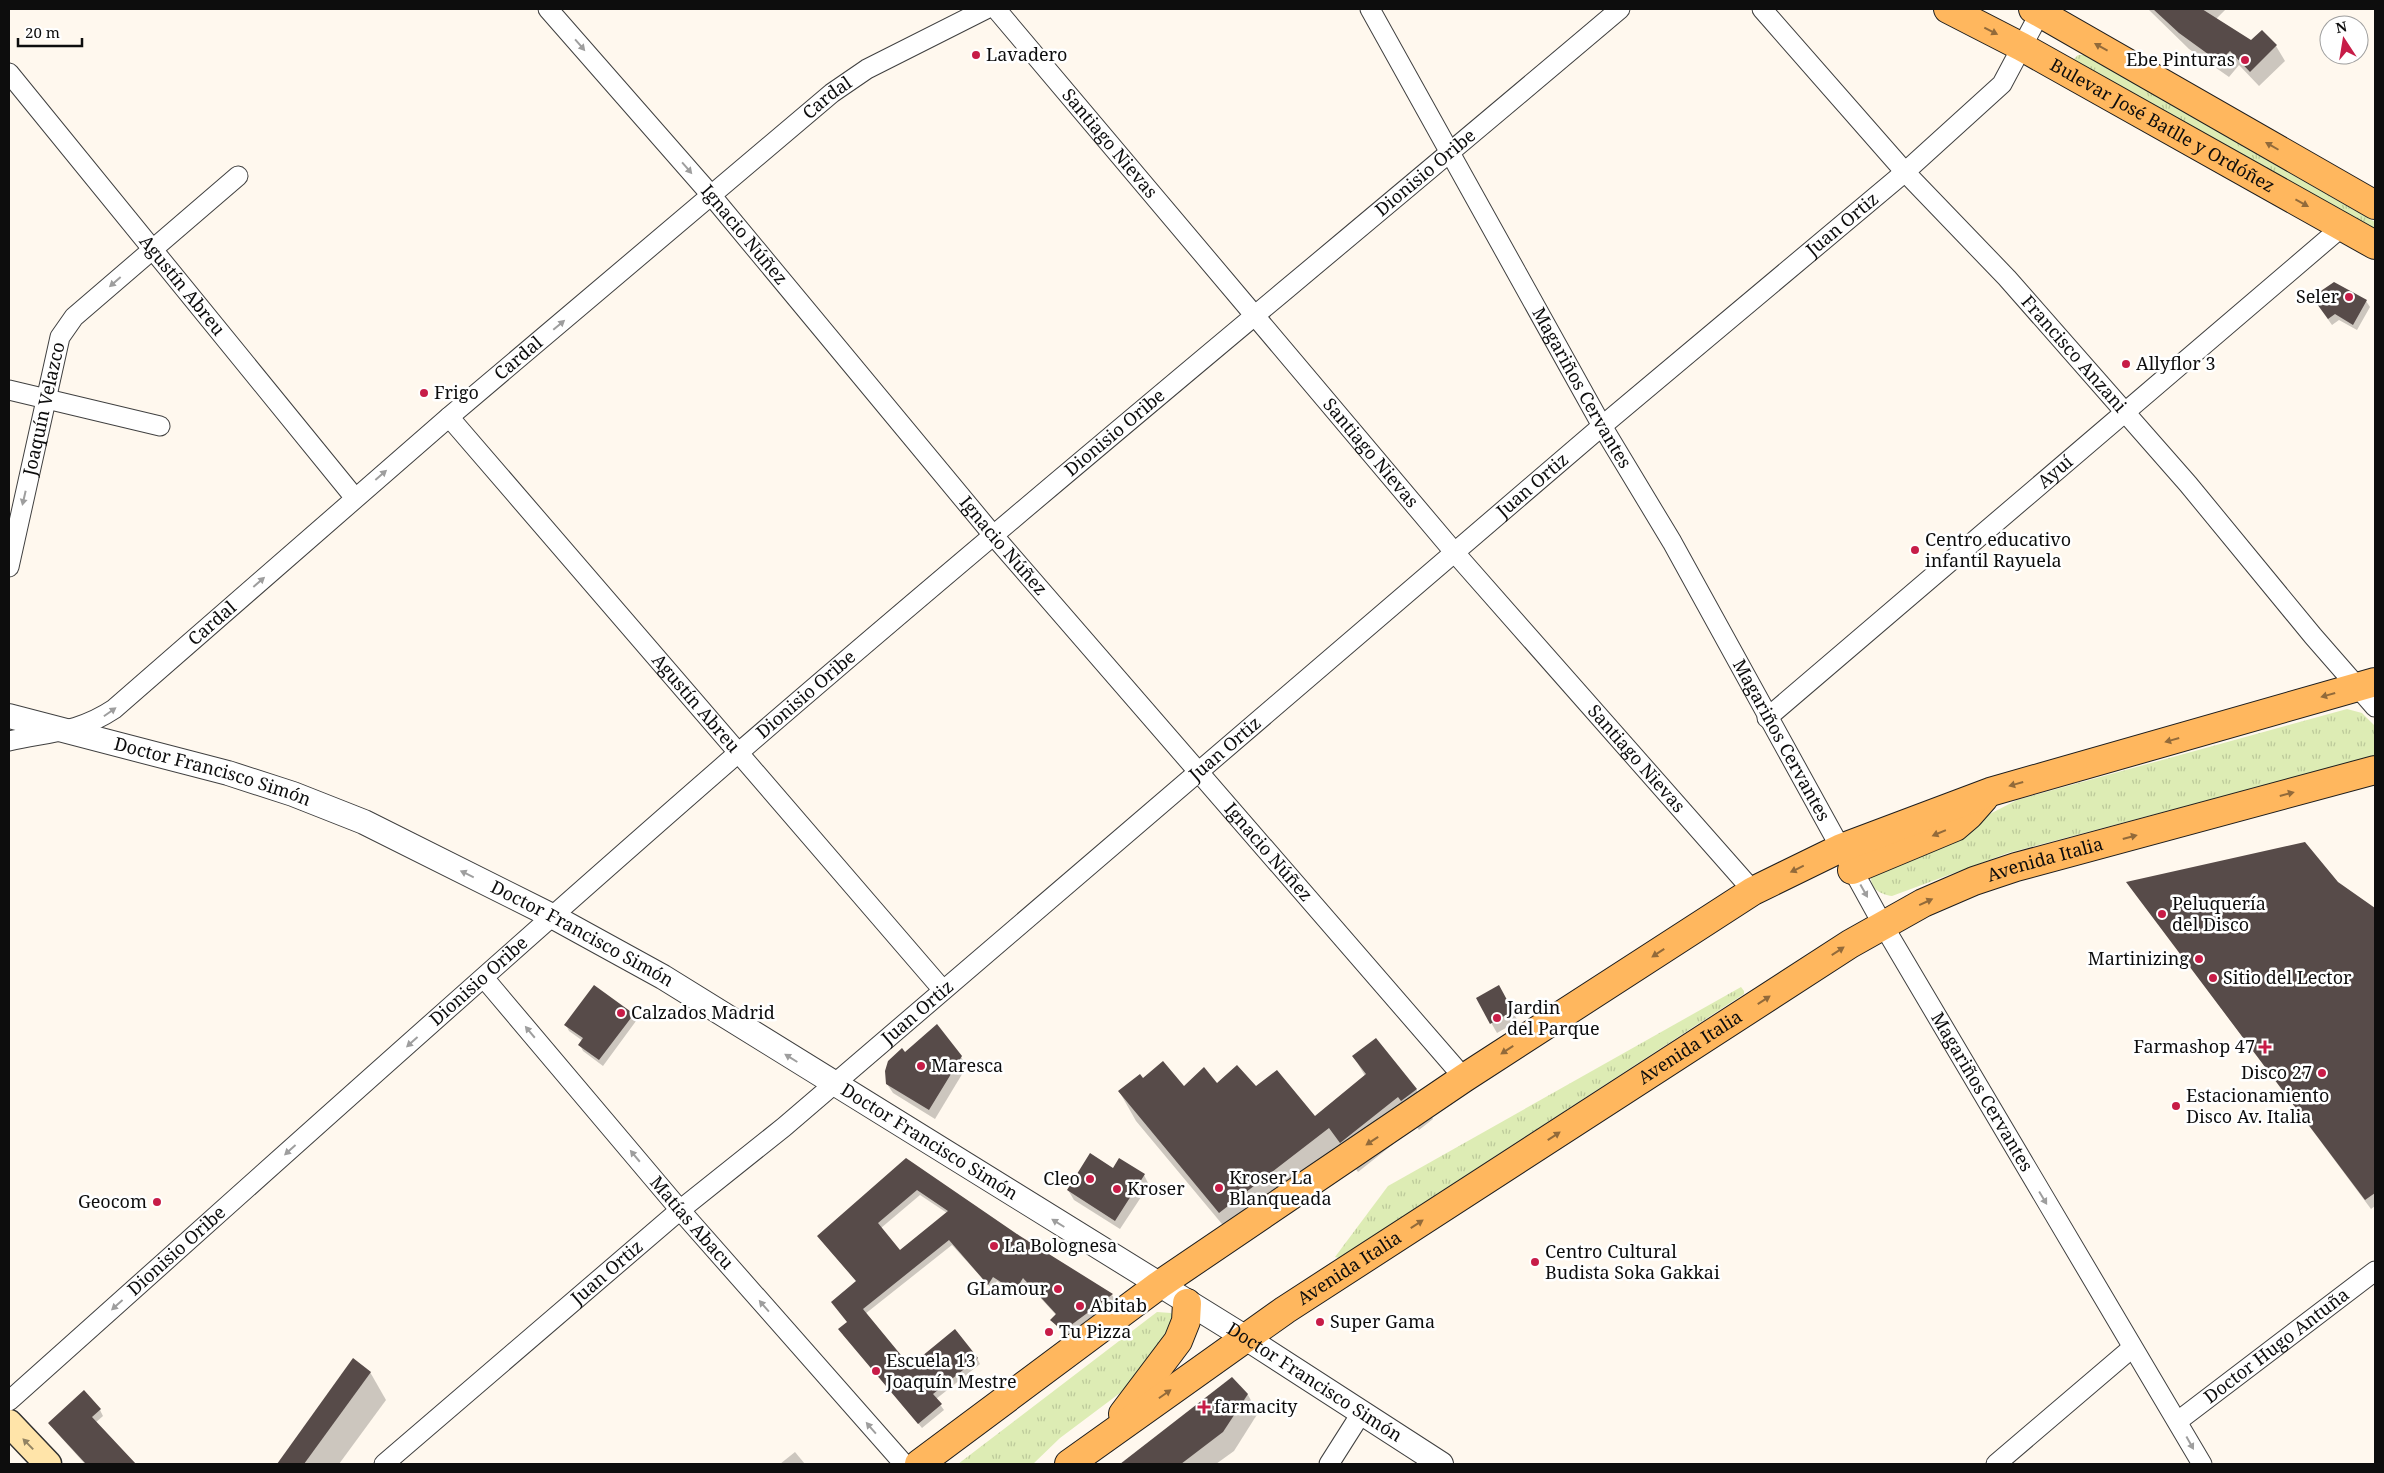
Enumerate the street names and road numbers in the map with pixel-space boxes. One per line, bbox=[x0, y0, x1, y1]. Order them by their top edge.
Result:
street label: Bulevar José Batlle y Ordóñez bbox=[2046, 52, 2279, 197]
street label: Cardal bbox=[797, 70, 856, 124]
street label: Santiago Nievas bbox=[1057, 83, 1163, 203]
street label: Dionisio Oribe bbox=[1370, 123, 1480, 221]
street label: Ignacio Núñez bbox=[696, 179, 793, 289]
street label: Juan Ortiz bbox=[1800, 186, 1883, 262]
street label: Agustín Abreu bbox=[135, 229, 231, 341]
street label: Francisco Anzani bbox=[2017, 290, 2133, 417]
street label: Magariños Cervantes bbox=[1527, 303, 1638, 472]
street label: Cardal bbox=[488, 330, 547, 385]
street label: Joaquín Velazco bbox=[16, 339, 70, 479]
street label: Dionisio Oribe bbox=[1059, 383, 1169, 481]
street label: Santiago Nievas bbox=[1318, 393, 1425, 512]
street label: Juan Ortiz bbox=[1490, 447, 1573, 523]
street label: Ayuí bbox=[2032, 449, 2077, 493]
street label: Ignacio Núñez bbox=[955, 491, 1053, 600]
street label: Cardal bbox=[182, 595, 241, 650]
street label: Dionisio Oribe bbox=[750, 644, 860, 743]
street label: Agustín Abreu bbox=[647, 648, 746, 758]
street label: Magariños Cervantes bbox=[1728, 654, 1836, 825]
street label: Santiago Nievas bbox=[1583, 699, 1691, 817]
street label: Juan Ortiz bbox=[1183, 711, 1265, 786]
street label: Doctor Francisco Simón bbox=[112, 731, 315, 811]
street label: Ignacio Núñez bbox=[1219, 797, 1318, 906]
street label: Avenida Italia bbox=[1984, 831, 2106, 887]
street label: Doctor Francisco Simón bbox=[487, 874, 679, 992]
street label: Dionisio Oribe bbox=[424, 930, 532, 1031]
street label: Juan Ortiz bbox=[875, 974, 958, 1050]
street label: Avenida Italia bbox=[1633, 1004, 1746, 1089]
street label: Magariños Cervantes bbox=[1926, 1007, 2039, 1176]
street label: Doctor Francisco Simón bbox=[837, 1077, 1023, 1205]
street label: Matías Abacu bbox=[645, 1170, 740, 1274]
street label: Dionisio Oribe bbox=[122, 1200, 230, 1301]
street label: Avenida Italia bbox=[1292, 1225, 1406, 1310]
street label: Juan Ortiz bbox=[565, 1234, 647, 1310]
street label: Doctor Hugo Antuña bbox=[2199, 1282, 2354, 1408]
street label: Doctor Francisco Simón bbox=[1223, 1316, 1408, 1447]

